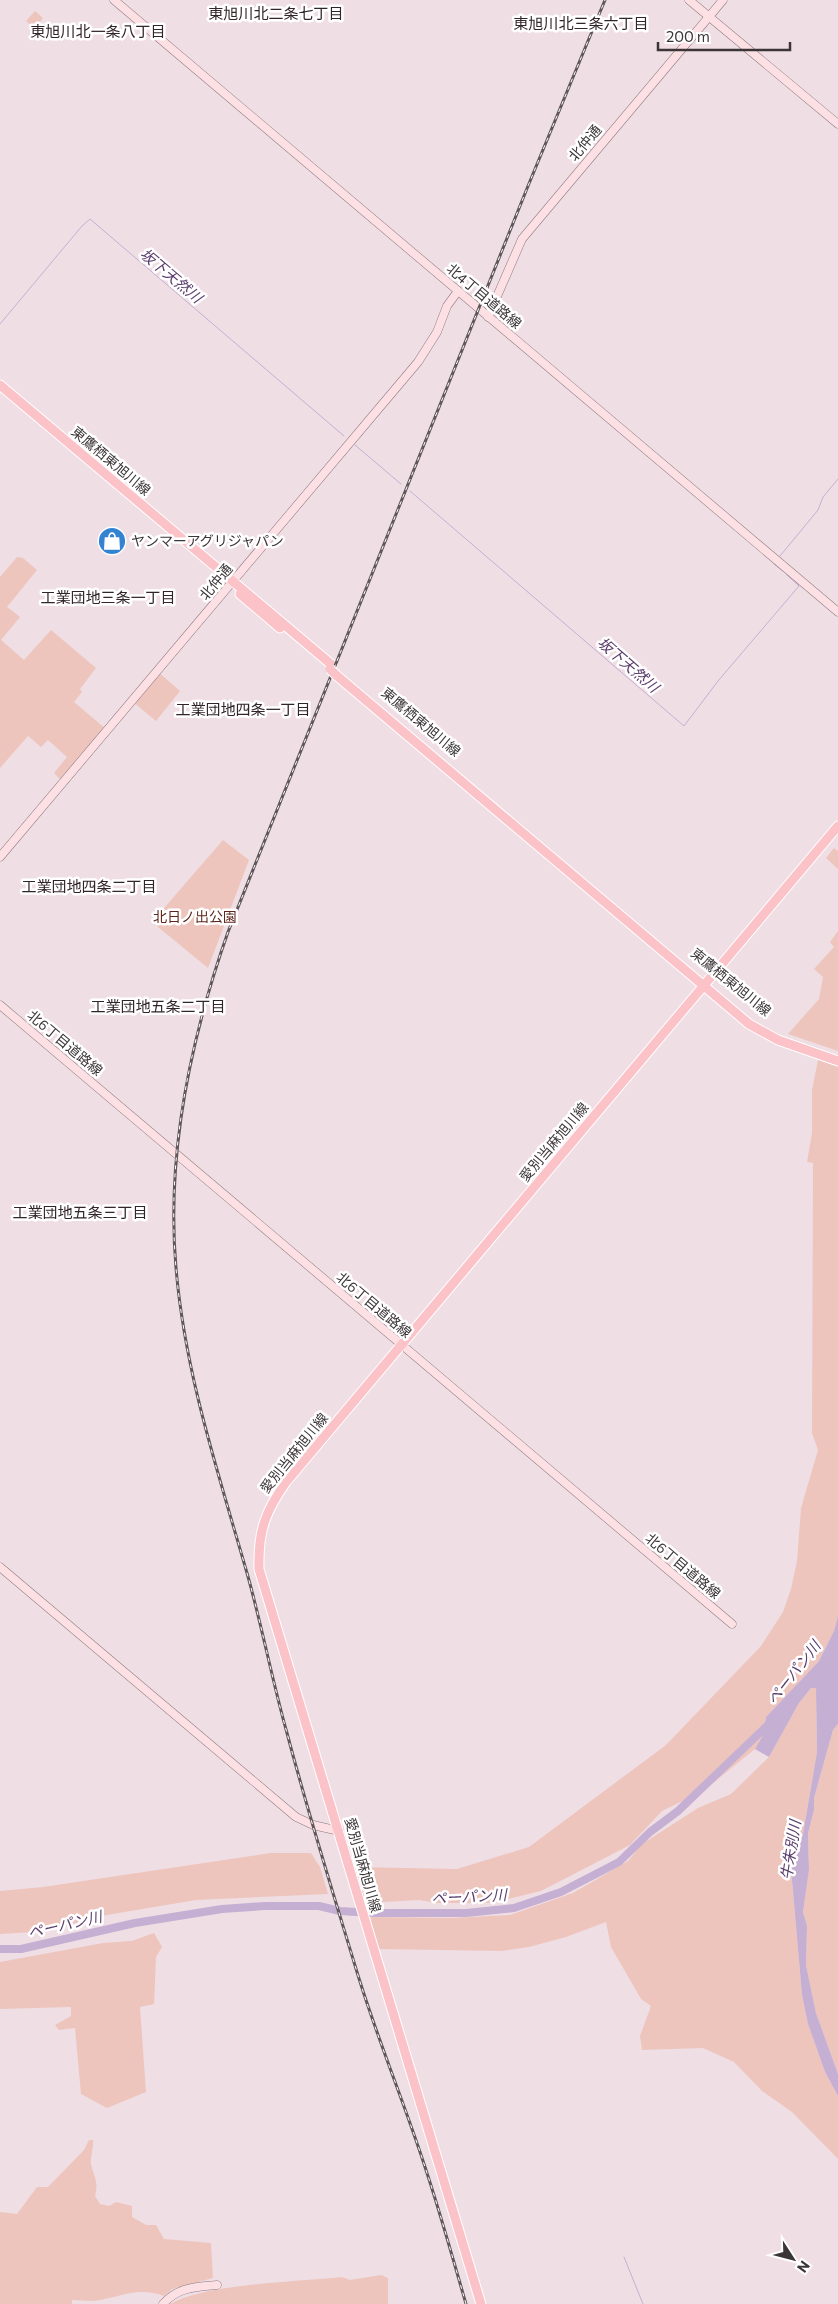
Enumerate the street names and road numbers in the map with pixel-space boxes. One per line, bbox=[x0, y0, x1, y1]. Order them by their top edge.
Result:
street label: 北仲通 bbox=[565, 121, 605, 164]
street label: 北4丁目道路線 bbox=[443, 259, 525, 332]
street label: 東鷹栖東旭川線 bbox=[68, 423, 154, 499]
street label: 北仲通 bbox=[196, 560, 236, 603]
street label: 東鷹栖東旭川線 bbox=[378, 684, 464, 760]
street label: 東鷹栖東旭川線 bbox=[688, 944, 775, 1019]
street label: 北6丁目道路線 bbox=[24, 1006, 106, 1079]
street label: 愛別当麻旭川線 bbox=[516, 1099, 592, 1185]
street label: 北6丁目道路線 bbox=[333, 1268, 415, 1341]
street label: 愛別当麻旭川線 bbox=[256, 1409, 331, 1496]
street label: 北6丁目道路線 bbox=[642, 1529, 724, 1602]
street label: 愛別当麻旭川線 bbox=[342, 1815, 385, 1914]

